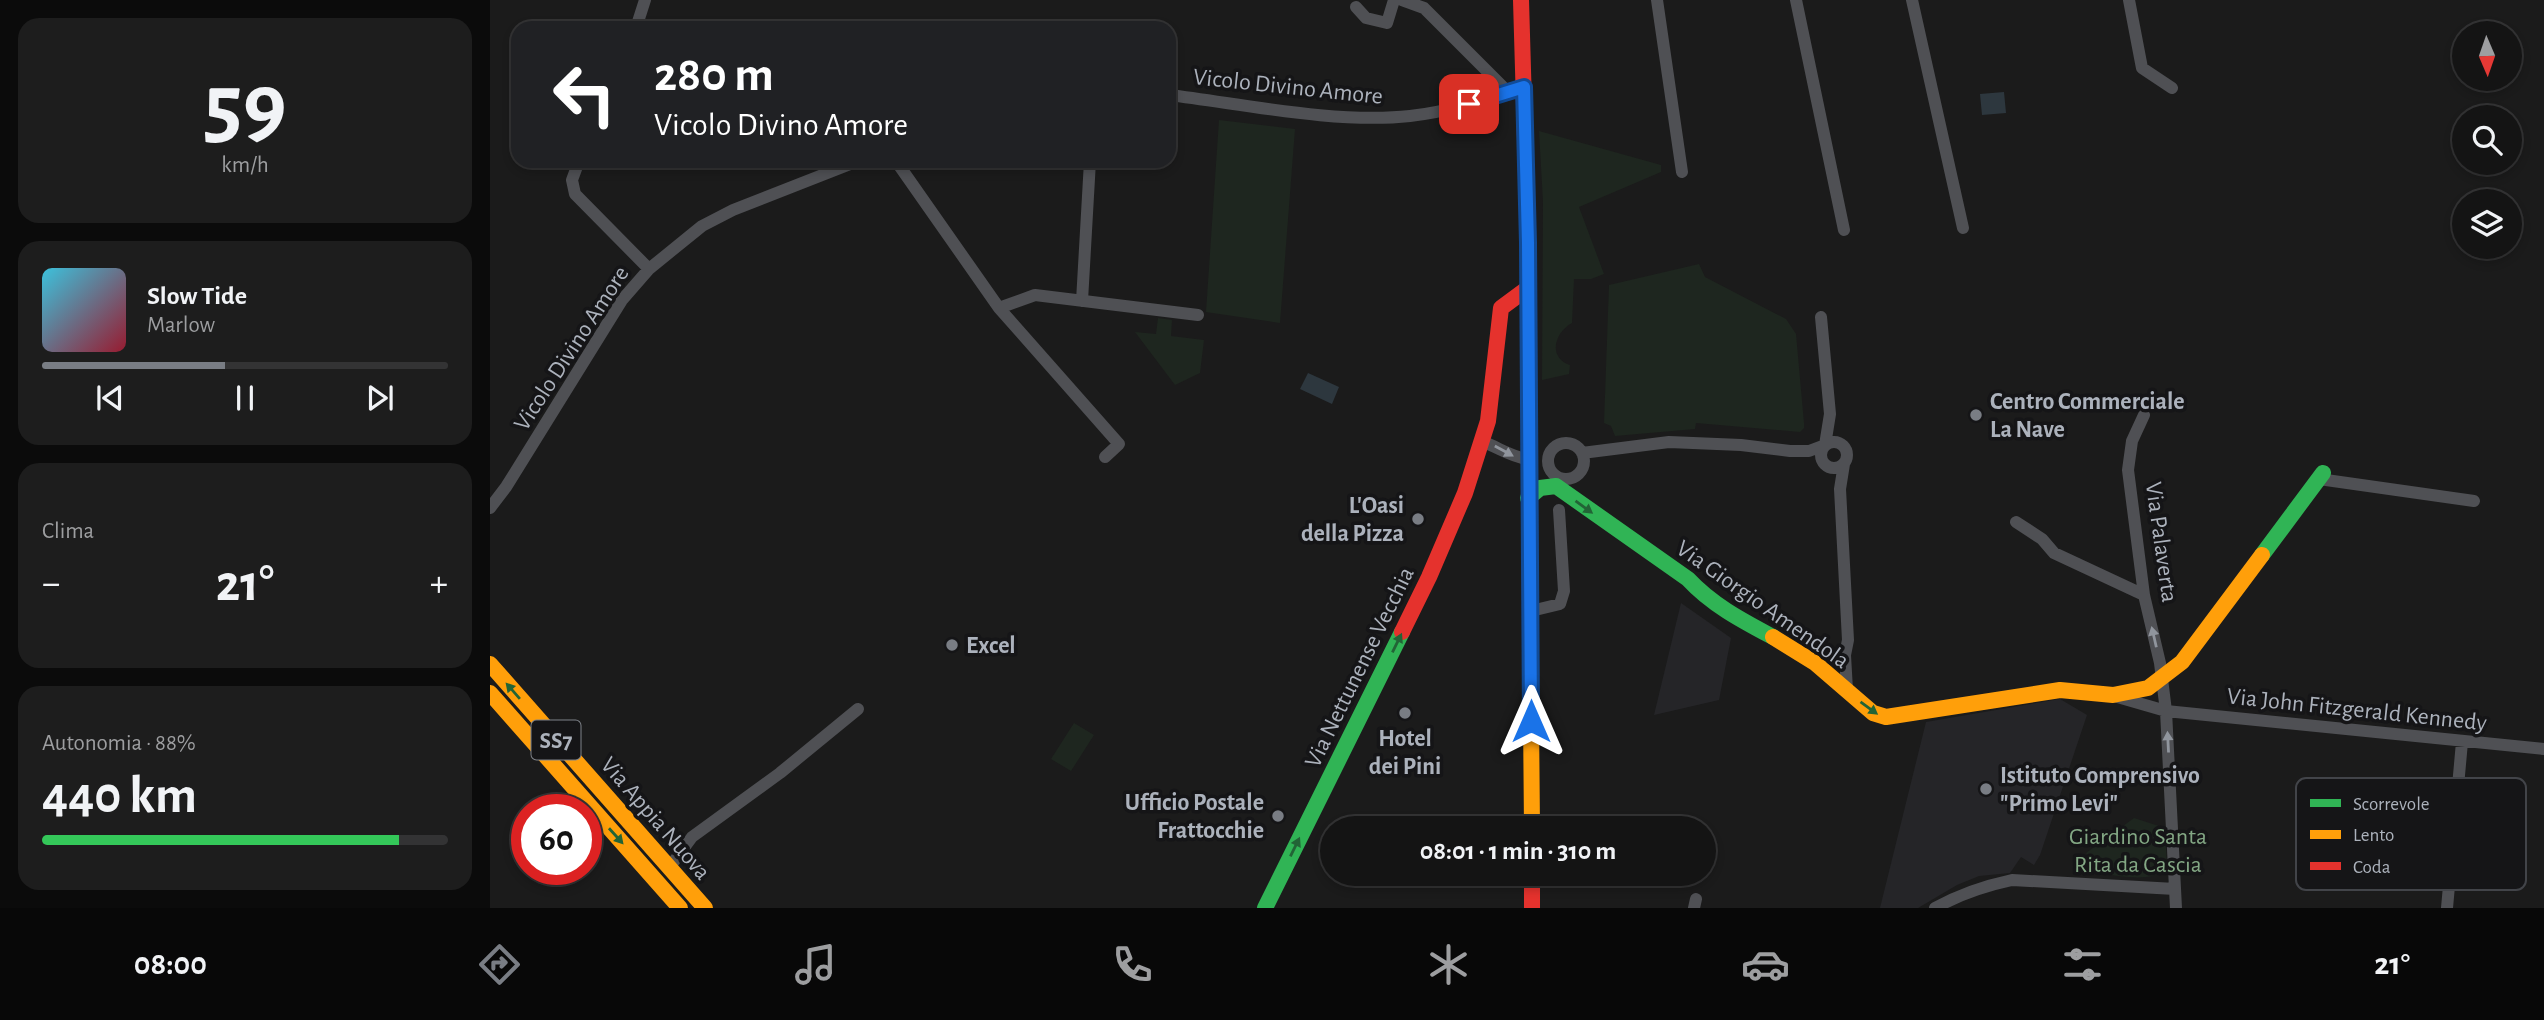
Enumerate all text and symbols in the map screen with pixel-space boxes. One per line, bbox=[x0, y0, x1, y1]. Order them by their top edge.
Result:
north arrow bbox=[2452, 21, 2522, 91]
map controls bbox=[2452, 21, 2522, 259]
icon: left bbox=[539, 49, 630, 140]
text: 280 m bbox=[654, 51, 774, 100]
text: 59 bbox=[203, 61, 287, 152]
street label: Vicolo Divino Amore bbox=[1192, 65, 1384, 109]
pin bbox=[1439, 74, 1499, 134]
icon: arrive bbox=[1450, 85, 1488, 123]
button: search bbox=[2452, 105, 2522, 175]
text: Vicolo Divino Amore bbox=[654, 109, 908, 141]
text: km/h bbox=[221, 154, 269, 177]
button: layers bbox=[2452, 189, 2522, 259]
street label: Vicolo Divino Amore bbox=[510, 262, 634, 435]
text: Slow Tide bbox=[147, 283, 247, 309]
text: Marlow bbox=[147, 314, 215, 337]
icon: previous bbox=[91, 379, 129, 417]
icon: pause bbox=[226, 379, 264, 417]
icon: next bbox=[361, 379, 399, 417]
place label: Centro Commerciale La Nave bbox=[1990, 390, 2185, 442]
marker: Centro Commerciale La Nave bbox=[1968, 407, 1984, 423]
one-way arrow bbox=[1495, 445, 1514, 457]
street label: Via Palaverta bbox=[2141, 480, 2181, 604]
place label: L'Oasi della Pizza bbox=[1301, 494, 1404, 546]
one-way arrow bbox=[1575, 500, 1593, 514]
marker: L'Oasi della Pizza bbox=[1410, 511, 1426, 527]
text: Clima bbox=[42, 520, 94, 543]
street label: Via Giorgio Amendola bbox=[1672, 536, 1853, 673]
text: 21° bbox=[216, 558, 274, 610]
street label: Via Nettunense Vecchia bbox=[1301, 563, 1419, 771]
text: − bbox=[42, 565, 60, 603]
text: + bbox=[430, 565, 448, 603]
one-way arrow bbox=[2148, 626, 2159, 648]
one-way arrow bbox=[1391, 633, 1402, 653]
place label: Excel bbox=[966, 634, 1016, 658]
marker: Excel bbox=[944, 637, 960, 653]
one-way arrow bbox=[506, 682, 521, 699]
position arrow bbox=[1494, 684, 1568, 758]
street label: Via John Fitzgerald Kennedy bbox=[2226, 684, 2488, 736]
one-way arrow bbox=[1860, 701, 1878, 715]
marker: Hotel dei Pini bbox=[1397, 705, 1413, 721]
road number: SS7 bbox=[532, 720, 580, 760]
place label: Hotel dei Pini bbox=[1369, 727, 1441, 779]
one-way arrow bbox=[2162, 731, 2173, 753]
text: Autonomia · 88% bbox=[42, 732, 196, 755]
street label: Via Appia Nuova bbox=[596, 753, 715, 885]
place label: Istituto Comprensivo "Primo Levi" bbox=[2000, 764, 2200, 816]
text: 440 km bbox=[42, 770, 197, 822]
legend bbox=[2296, 778, 2526, 890]
marker: Istituto Comprensivo "Primo Levi" bbox=[1978, 781, 1994, 797]
place label: Ufficio Postale Frattocchie bbox=[1125, 791, 1264, 843]
speed limit sign: 60 bbox=[511, 794, 602, 885]
text: Scorrevole bbox=[2353, 795, 2430, 814]
marker: Ufficio Postale Frattocchie bbox=[1270, 808, 1286, 824]
park label: Giardino Santa Rita da Cascia bbox=[2069, 825, 2207, 877]
text: Lento bbox=[2353, 826, 2394, 845]
one-way arrow bbox=[608, 827, 624, 844]
one-way arrow bbox=[1290, 837, 1301, 857]
text: 08:01 · 1 min · 310 m bbox=[1420, 838, 1616, 864]
text: Coda bbox=[2353, 858, 2391, 877]
icon: directions bbox=[475, 940, 524, 989]
icon: music bbox=[791, 940, 840, 989]
icon: phone bbox=[1108, 940, 1157, 989]
icon: climate bbox=[1424, 940, 1473, 989]
icon: car bbox=[1741, 940, 1790, 989]
icon: filters bbox=[2058, 940, 2107, 989]
text: 08:00 bbox=[134, 948, 207, 980]
text: 21° bbox=[2374, 948, 2410, 980]

